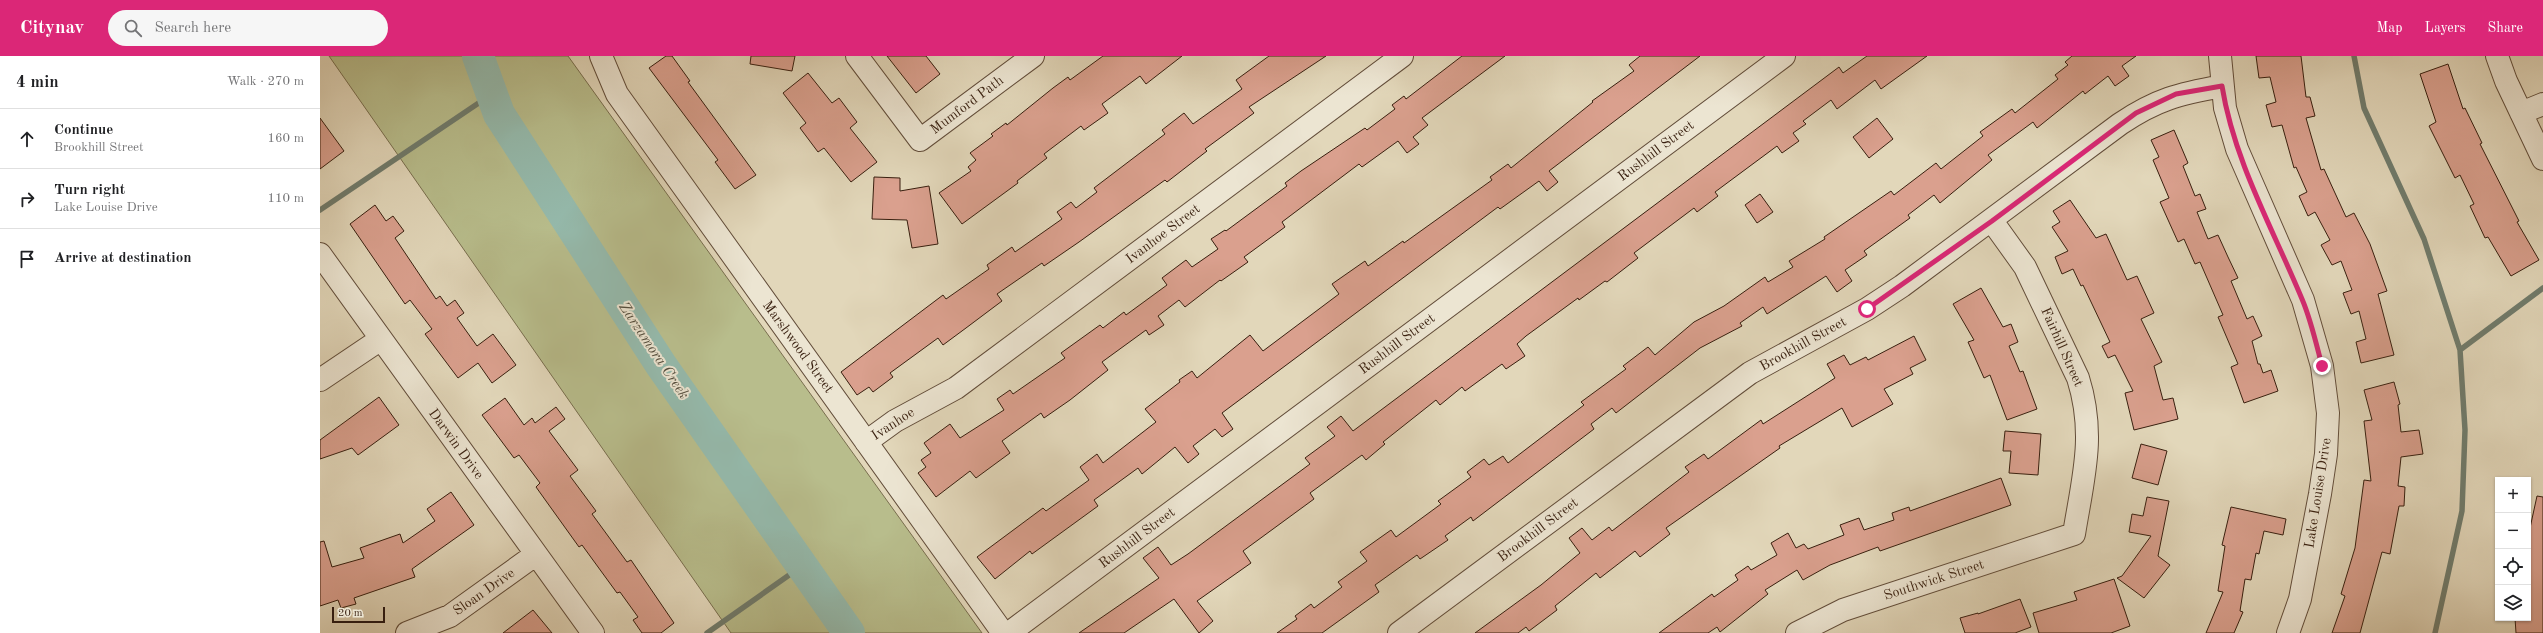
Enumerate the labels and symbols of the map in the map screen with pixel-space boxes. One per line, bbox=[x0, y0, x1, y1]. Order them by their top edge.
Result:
street label: Mumford Path bbox=[928, 73, 1006, 137]
street label: Rushhill Street bbox=[1615, 118, 1697, 184]
street label: Ivanhoe Street bbox=[1123, 202, 1203, 266]
street label: Marshwood Street bbox=[760, 298, 836, 396]
water label: Zarzamora Creek bbox=[615, 300, 691, 402]
route start bbox=[1858, 300, 1876, 318]
street label: Fairhill Street bbox=[2038, 305, 2086, 389]
street label: Rushhill Street bbox=[1356, 311, 1438, 377]
street label: Brookhill Street bbox=[1757, 314, 1849, 374]
route end bbox=[2313, 357, 2331, 375]
street label: Ivanhoe bbox=[869, 405, 917, 443]
street label: Darwin Drive bbox=[426, 406, 486, 482]
street label: Lake Louise Drive bbox=[2302, 437, 2334, 549]
street label: Brookhill Street bbox=[1495, 495, 1581, 565]
street label: Rushhill Street bbox=[1096, 505, 1178, 571]
street label: Southwick Street bbox=[1882, 557, 1986, 603]
street label: Sloan Drive bbox=[451, 566, 517, 618]
scale bar bbox=[332, 605, 385, 624]

